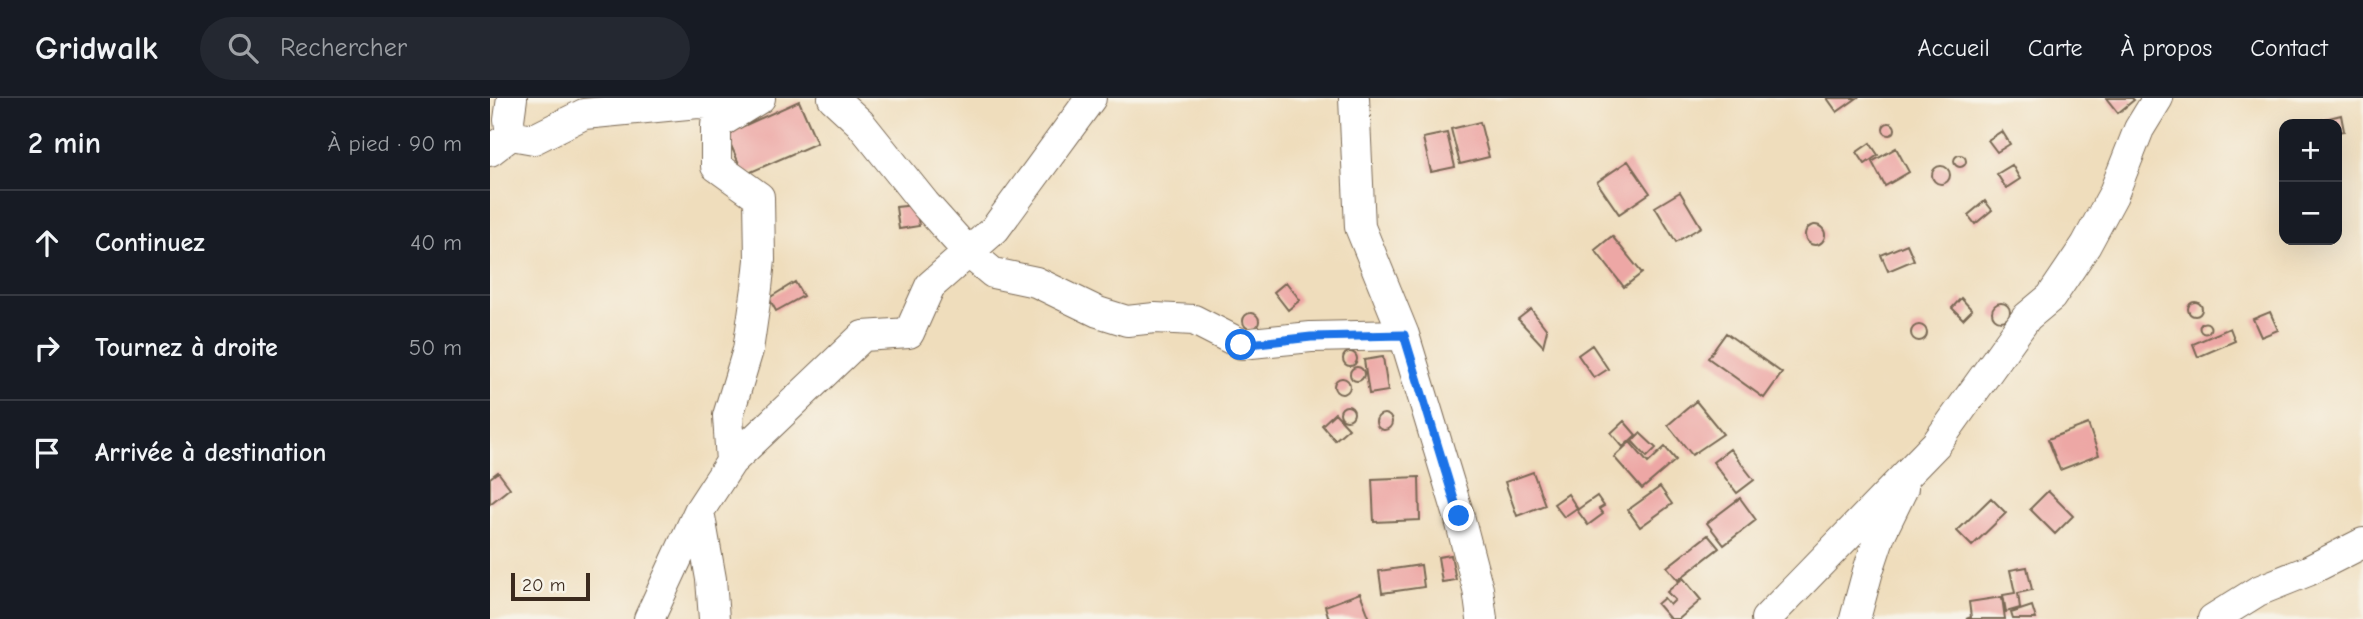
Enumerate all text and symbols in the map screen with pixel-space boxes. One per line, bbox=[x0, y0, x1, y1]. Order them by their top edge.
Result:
search box bbox=[200, 17, 690, 80]
text: Gridwalk bbox=[35, 29, 158, 67]
icon: search bbox=[224, 29, 262, 67]
text: Rechercher bbox=[280, 33, 407, 63]
text: Accueil bbox=[1918, 34, 1990, 62]
text: Carte bbox=[2028, 34, 2083, 62]
text: À propos bbox=[2121, 34, 2212, 62]
text: Contact bbox=[2250, 34, 2328, 62]
map controls bbox=[2279, 119, 2342, 245]
button: + bbox=[2279, 119, 2342, 182]
text: 2 min bbox=[28, 126, 101, 161]
text: À pied · 90 m bbox=[327, 130, 462, 157]
button: − bbox=[2279, 182, 2342, 245]
icon: ahead bbox=[28, 224, 66, 262]
text: Continuez bbox=[95, 228, 205, 258]
text: 40 m bbox=[410, 229, 462, 256]
icon: right bbox=[28, 329, 66, 367]
route start bbox=[1225, 329, 1256, 360]
text: Tournez à droite bbox=[95, 333, 278, 363]
text: 50 m bbox=[409, 334, 462, 361]
icon: arrive bbox=[28, 434, 66, 472]
text: Arrivée à destination bbox=[95, 438, 326, 468]
route end bbox=[1443, 500, 1474, 531]
scale bar bbox=[511, 570, 590, 602]
text: 20 m bbox=[522, 574, 566, 596]

